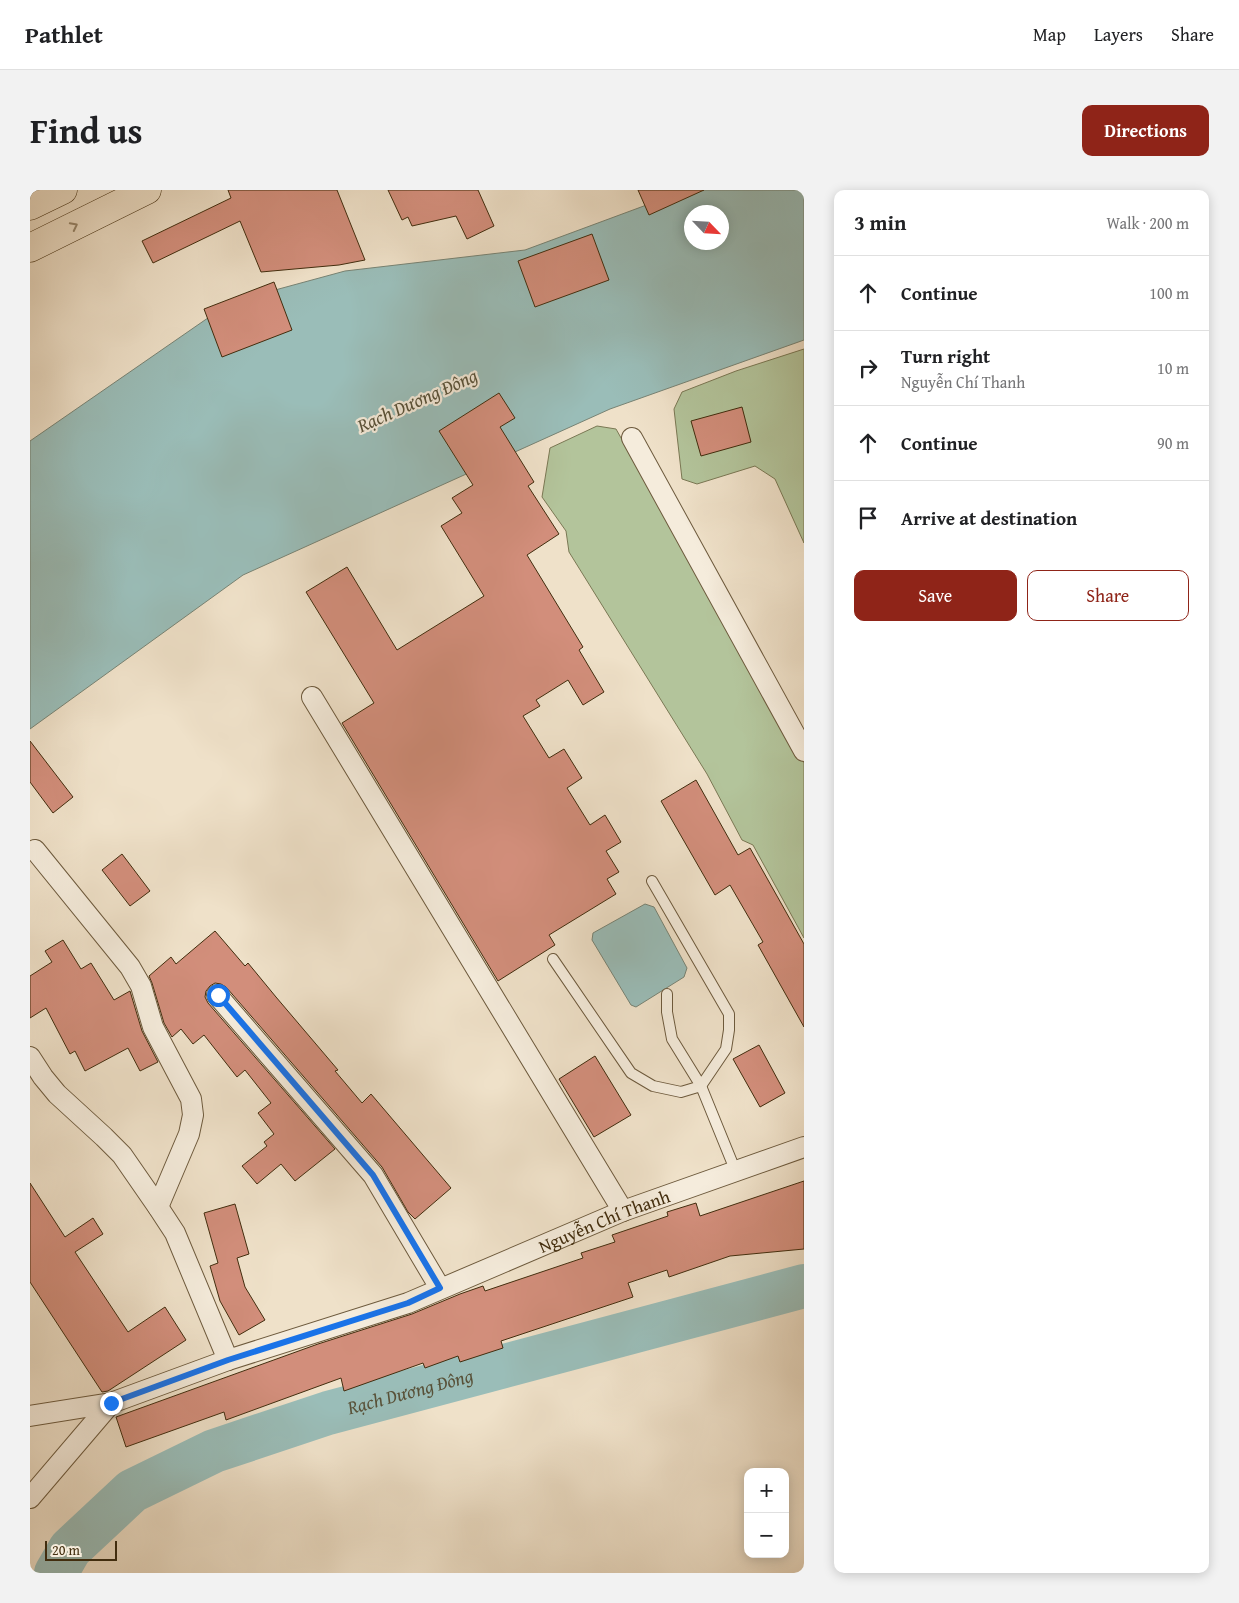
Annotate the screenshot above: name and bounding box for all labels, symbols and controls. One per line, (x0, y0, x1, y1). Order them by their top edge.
text: Pathlet (25, 17, 103, 52)
text: Map (1033, 21, 1066, 48)
text: Layers (1094, 21, 1143, 48)
text: Share (1171, 21, 1214, 48)
text: Find us (30, 105, 143, 156)
button: Directions (1082, 105, 1209, 156)
north arrow (684, 205, 729, 250)
text: 3 min (854, 207, 906, 238)
text: Walk · 200 m (1106, 211, 1189, 235)
one-way arrow (68, 223, 77, 233)
icon: ahead (854, 279, 882, 307)
text: Continue (901, 279, 978, 307)
text: 100 m (1149, 281, 1189, 305)
text: Turn right (901, 342, 990, 370)
icon: right (854, 354, 882, 382)
text: 10 m (1157, 356, 1189, 380)
water label: Rạch Dương Đông (351, 361, 482, 439)
text: Nguyễn Chí Thanh (901, 370, 1025, 394)
icon: ahead (854, 429, 882, 457)
text: Continue (901, 429, 978, 457)
text: 90 m (1157, 431, 1189, 455)
icon: arrive (854, 504, 882, 532)
text: Arrive at destination (901, 504, 1077, 532)
button: Save (854, 570, 1017, 621)
button: Share (1027, 570, 1189, 621)
route start (207, 984, 230, 1007)
street label: Nguyễn Chí Thanh (534, 1182, 673, 1259)
water label: Rạch Dương Đông (343, 1361, 476, 1422)
route end (100, 1392, 123, 1415)
map controls (744, 1468, 789, 1558)
button: + (744, 1468, 789, 1513)
button: − (744, 1513, 789, 1558)
scale bar (45, 1538, 118, 1561)
text: 20 m (52, 1540, 80, 1560)

